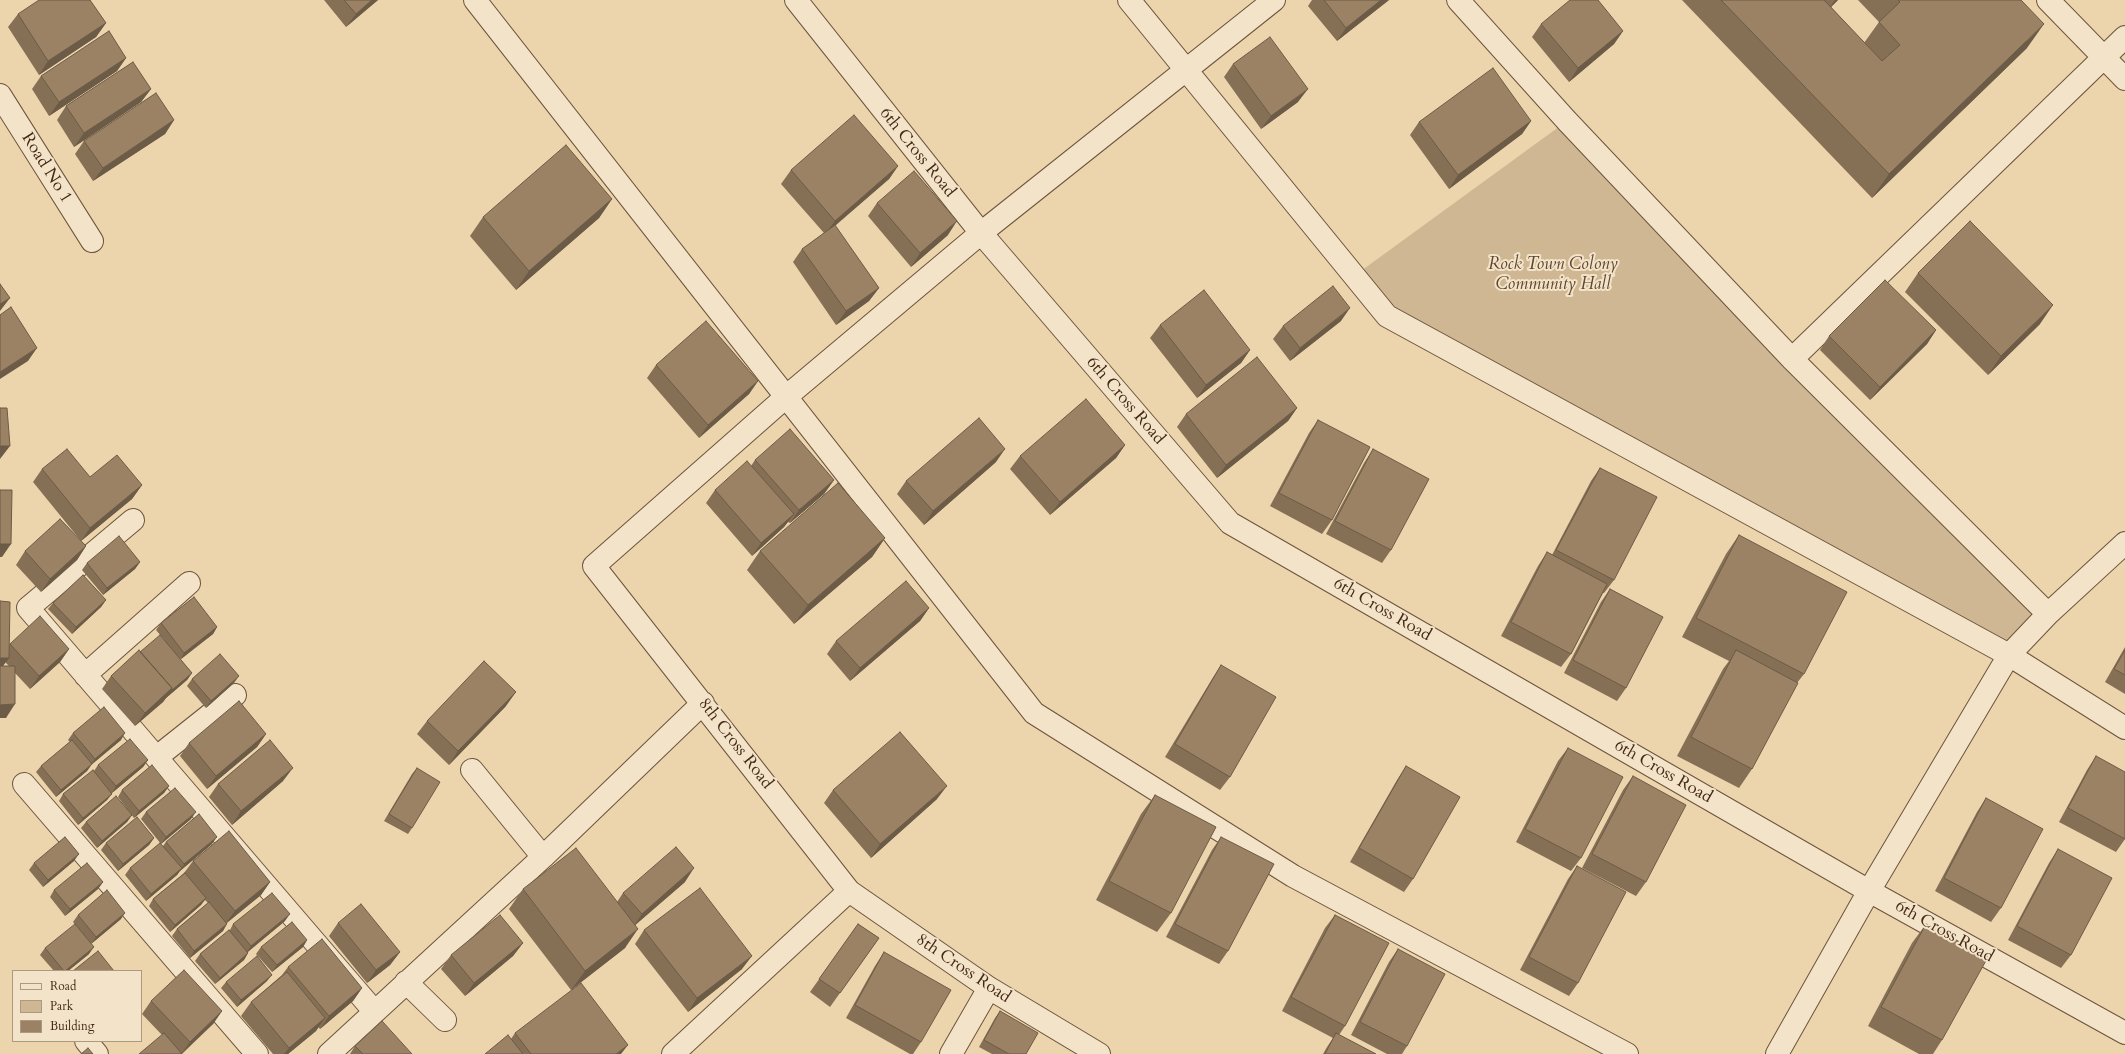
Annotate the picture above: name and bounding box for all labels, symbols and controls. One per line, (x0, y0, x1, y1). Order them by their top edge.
street label: 6th Cross Road (875, 104, 959, 202)
street label: Road No 1 (16, 129, 76, 207)
park label: Rock Town Colony Community Hall (1488, 255, 1618, 295)
street label: 6th Cross Road (1081, 353, 1169, 449)
street label: 6th Cross Road (1329, 574, 1435, 646)
street label: 8th Cross Road (693, 695, 777, 793)
street label: 6th Cross Road (1610, 736, 1716, 808)
street label: 6th Cross Road (1891, 896, 1997, 968)
street label: 8th Cross Road (912, 930, 1014, 1008)
legend (12, 970, 142, 1042)
text: Road (50, 978, 76, 994)
text: Park (50, 998, 73, 1014)
text: Building (50, 1018, 94, 1034)

